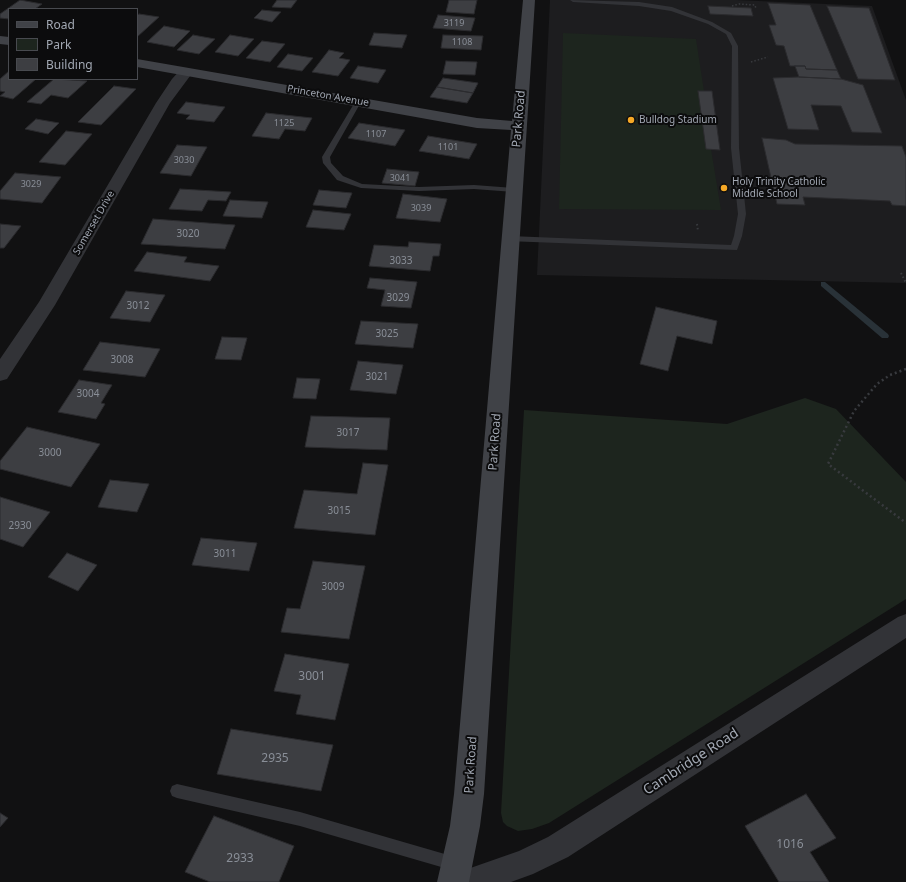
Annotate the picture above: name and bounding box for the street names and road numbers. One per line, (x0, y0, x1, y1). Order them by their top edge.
street label: Princeton Avenue (286, 83, 370, 109)
street label: Park Road (509, 90, 529, 148)
street label: Somerset Drive (71, 189, 117, 257)
street label: Park Road (486, 413, 504, 471)
street label: Cambridge Road (640, 725, 742, 799)
street label: Park Road (462, 736, 480, 794)

